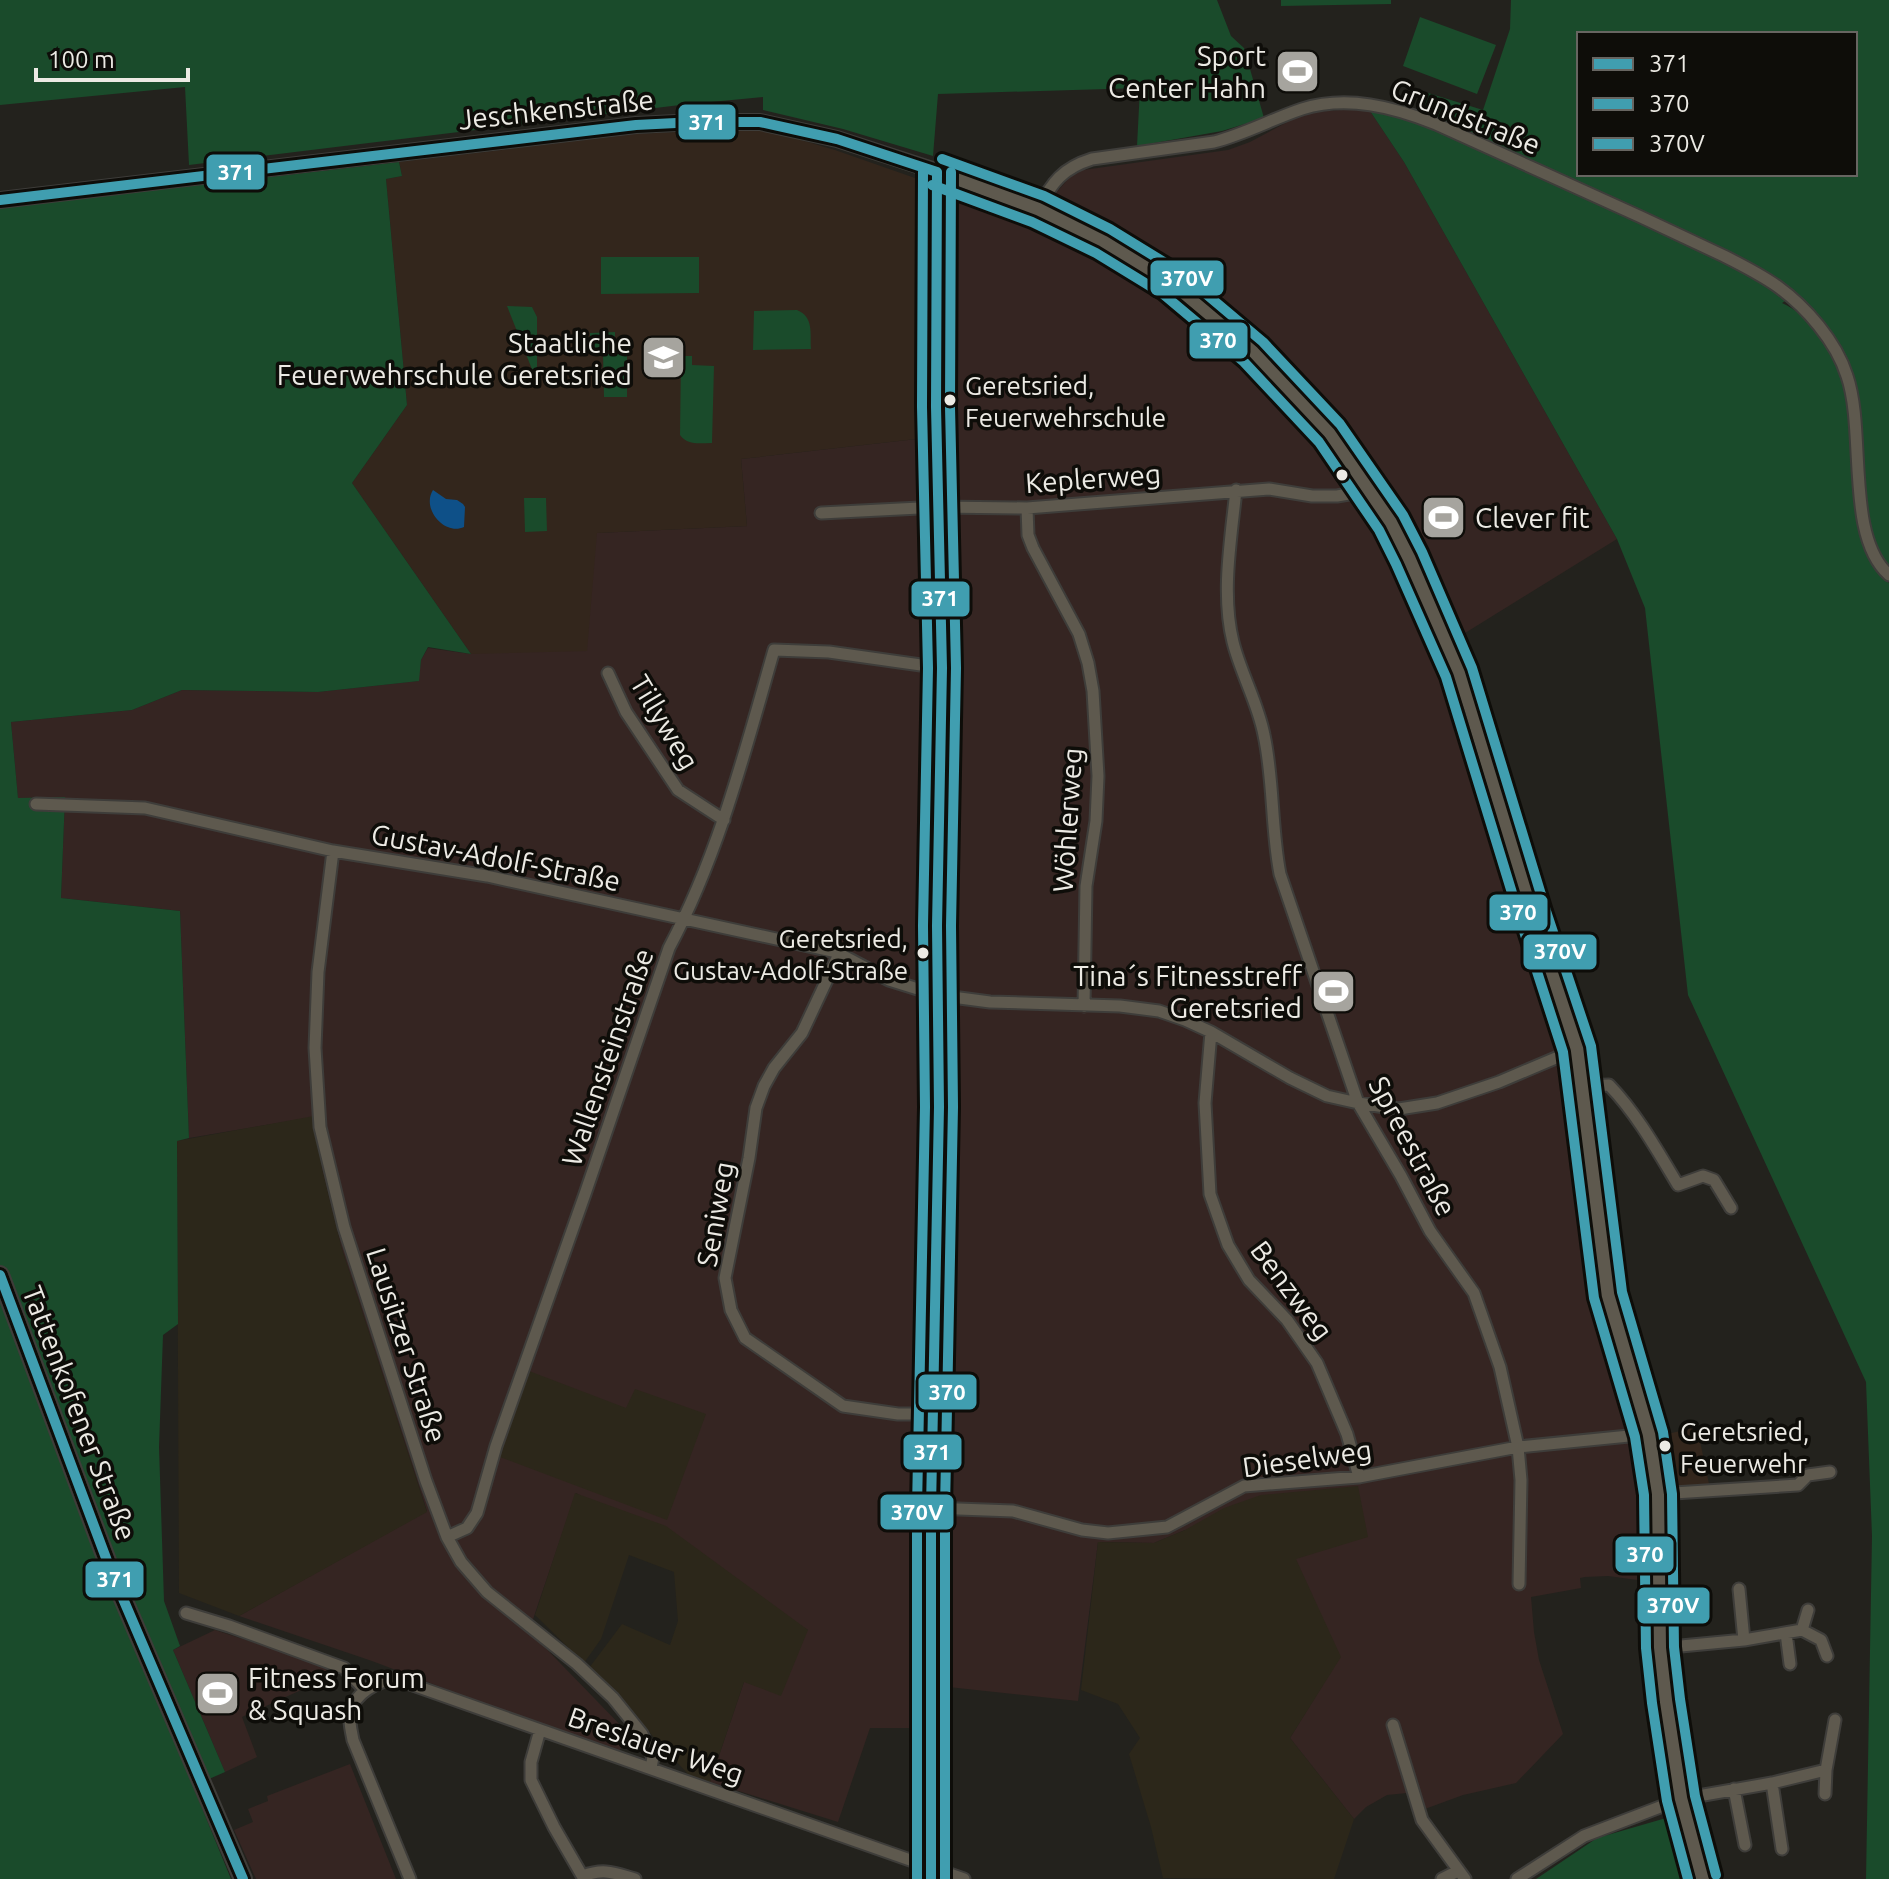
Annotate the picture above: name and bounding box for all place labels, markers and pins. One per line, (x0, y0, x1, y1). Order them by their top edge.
place label: Sport Center Hahn (1108, 40, 1266, 103)
sports icon: Sport Center Hahn (1273, 47, 1321, 95)
place label: Staatliche Feuerwehrschule Geretsried (277, 327, 632, 390)
school or university icon: Staatliche Feuerwehrschule Geretsried (639, 334, 687, 382)
place label: Geretsried, Feuerwehrschule (965, 371, 1166, 432)
marker: Geretsried, Feuerwehrschule (942, 392, 958, 408)
unlabelled marker (1334, 467, 1350, 483)
sports icon: Clever fit (1420, 493, 1468, 541)
place label: Clever fit (1475, 502, 1590, 533)
place label: Geretsried, Gustav-Adolf-Straße (673, 924, 908, 985)
marker: Geretsried, Gustav-Adolf-Straße (915, 945, 931, 961)
place label: Tina´s Fitnesstreff Geretsried (1073, 960, 1303, 1023)
sports icon: Tina´s Fitnesstreff Geretsried (1309, 967, 1357, 1015)
place label: Geretsried, Feuerwehr (1680, 1417, 1809, 1478)
marker: Geretsried, Feuerwehr (1657, 1438, 1673, 1454)
place label: Fitness Forum & Squash (248, 1662, 425, 1725)
sports icon: Fitness Forum & Squash (193, 1669, 241, 1717)

